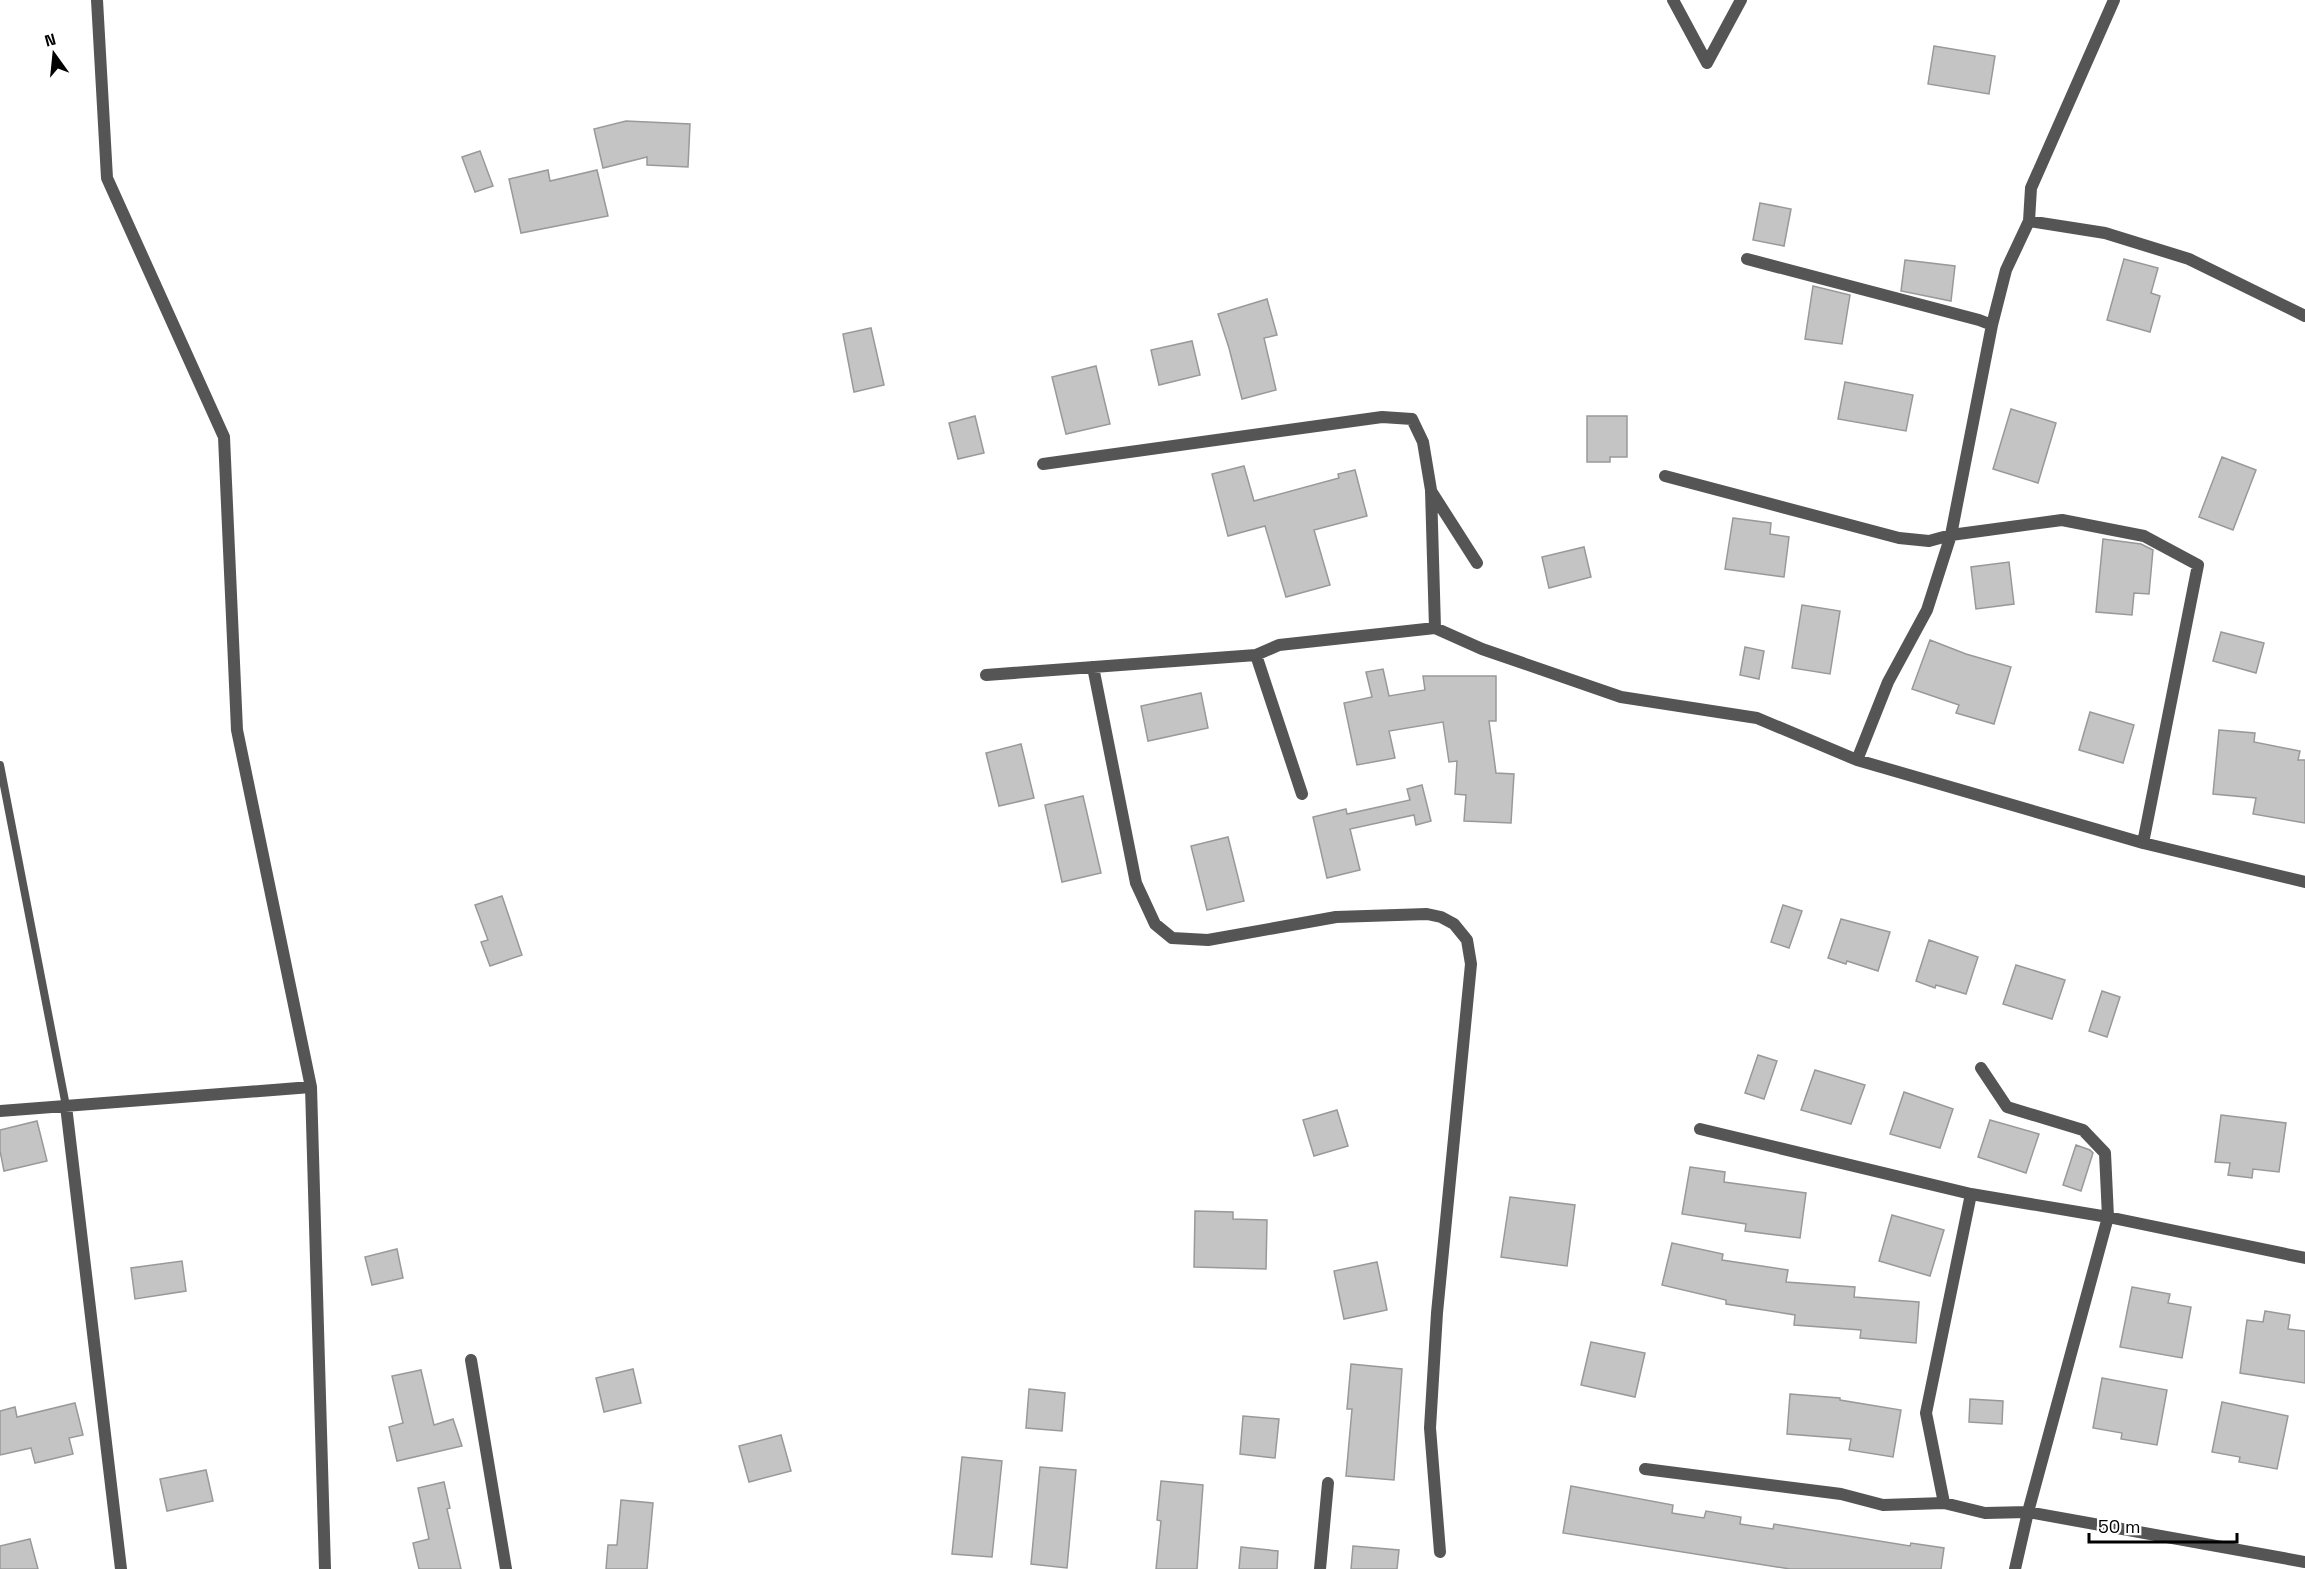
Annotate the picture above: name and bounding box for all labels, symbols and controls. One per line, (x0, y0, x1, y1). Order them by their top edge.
north arrow (24, 24, 84, 84)
text: N (42, 28, 58, 52)
scale bar (2089, 1506, 2238, 1544)
text: 50 m (2098, 1515, 2140, 1538)

